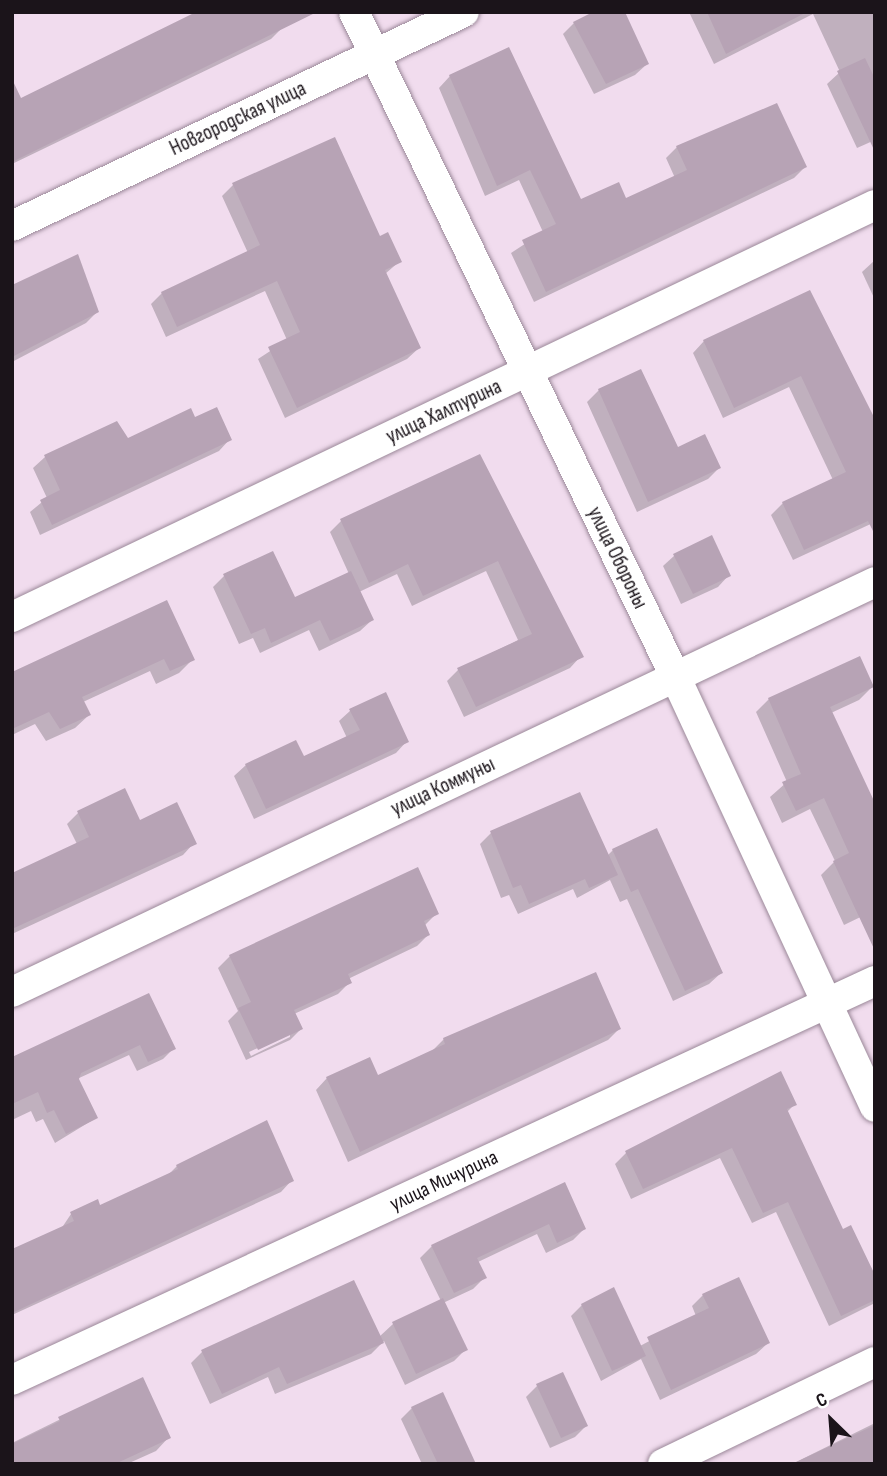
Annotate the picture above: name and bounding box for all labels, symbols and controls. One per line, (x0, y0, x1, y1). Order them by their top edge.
street label: Новгородская улица (166, 76, 310, 162)
street label: улица Халтурина (382, 374, 506, 450)
street label: улица Обороны (582, 503, 652, 613)
street label: улица Коммуны (387, 752, 499, 822)
street label: улица Мичурина (386, 1145, 502, 1217)
north arrow (796, 1385, 866, 1455)
text: С (813, 1388, 831, 1413)

